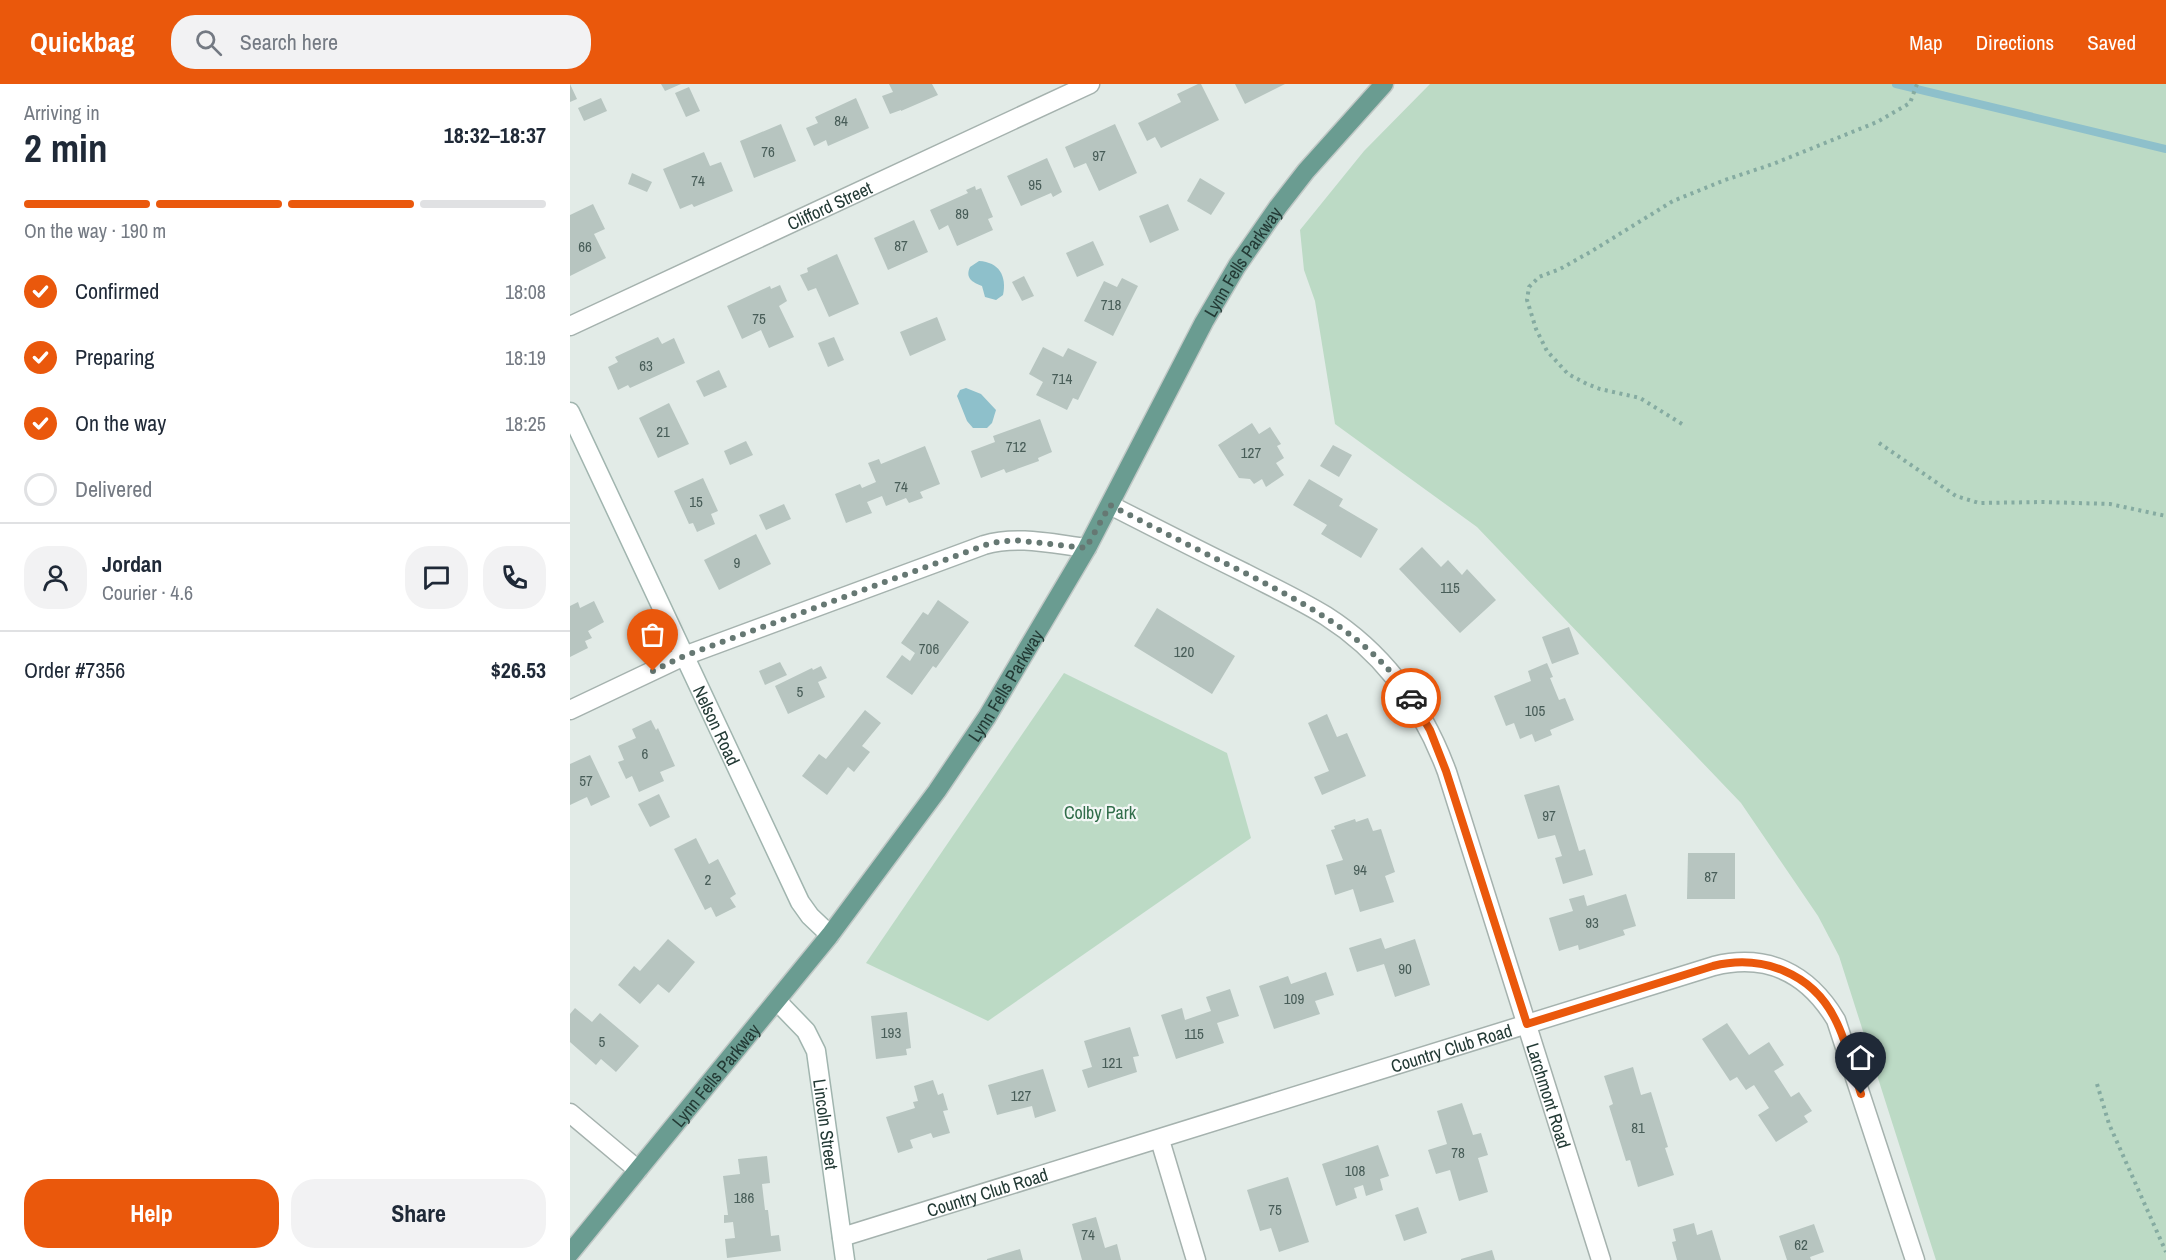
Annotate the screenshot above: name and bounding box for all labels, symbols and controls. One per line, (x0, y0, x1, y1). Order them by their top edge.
search box (171, 15, 591, 69)
text: Quickbag (30, 23, 135, 61)
icon: search (192, 26, 225, 59)
text: Search here (240, 27, 338, 57)
text: Map (1909, 28, 1943, 57)
text: Directions (1976, 28, 2054, 57)
text: Saved (2087, 28, 2136, 57)
text: Arriving in (24, 99, 100, 126)
house number: 84 (834, 110, 848, 131)
text: 18:32–18:37 (444, 120, 546, 150)
text: 2 min (24, 122, 108, 174)
house number: 76 (761, 141, 775, 162)
house number: 97 (1092, 145, 1106, 166)
house number: 74 (691, 170, 705, 191)
house number: 95 (1028, 174, 1042, 195)
street label: Clifford Street (783, 175, 876, 236)
street label: Lynn Fells Parkway (1197, 201, 1288, 321)
house number: 89 (955, 203, 969, 224)
text: On the way · 190 m (24, 217, 166, 244)
house number: 87 (894, 235, 908, 256)
house number: 66 (578, 236, 592, 257)
icon: check (24, 275, 57, 308)
text: Confirmed (75, 276, 159, 306)
text: 18:08 (505, 278, 546, 305)
house number: 718 (1101, 294, 1121, 315)
house number: 75 (752, 308, 766, 329)
icon: check (24, 341, 57, 374)
text: Preparing (75, 342, 154, 372)
text: 18:19 (505, 344, 546, 371)
house number: 63 (639, 355, 653, 376)
house number: 714 (1052, 368, 1072, 389)
icon: check (24, 407, 57, 440)
text: On the way (75, 408, 166, 438)
text: 18:25 (505, 410, 546, 437)
house number: 21 (656, 421, 670, 442)
house number: 712 (1006, 436, 1026, 457)
house number: 127 (1241, 442, 1261, 463)
text: Delivered (75, 474, 152, 504)
house number: 74 (894, 476, 908, 497)
house number: 15 (689, 491, 703, 512)
button: person (24, 546, 87, 609)
button: chat (405, 546, 468, 609)
button: phone (483, 546, 546, 609)
text: Jordan (102, 549, 162, 579)
house number: 9 (734, 552, 741, 573)
house number: 115 (1440, 577, 1460, 598)
text: Courier · 4.6 (102, 579, 193, 606)
pin (627, 609, 678, 671)
icon: bag (636, 618, 669, 651)
street label: Lynn Fells Parkway (962, 624, 1049, 746)
house number: 706 (919, 638, 939, 659)
house number: 120 (1174, 641, 1194, 662)
text: Order #7356 (24, 655, 125, 685)
text: $26.53 (491, 655, 546, 685)
courier (1381, 668, 1441, 728)
street label: Nelson Road (688, 681, 746, 769)
house number: 5 (797, 681, 804, 702)
icon: car (1395, 682, 1428, 715)
house number: 105 (1525, 700, 1545, 721)
house number: 6 (642, 743, 649, 764)
house number: 57 (579, 770, 593, 791)
park label: Colby Park (1064, 800, 1137, 825)
house number: 97 (1542, 805, 1556, 826)
house number: 94 (1353, 859, 1367, 880)
house number: 87 (1704, 866, 1718, 887)
house number: 2 (705, 869, 712, 890)
house number: 93 (1585, 912, 1599, 933)
house number: 90 (1398, 958, 1412, 979)
house number: 109 (1284, 988, 1304, 1009)
street label: Lynn Fells Parkway (666, 1017, 766, 1132)
street label: Country Club Road (1388, 1017, 1515, 1078)
house number: 193 (881, 1022, 901, 1043)
house number: 115 (1184, 1023, 1204, 1044)
house number: 5 (599, 1031, 606, 1052)
pin (1835, 1032, 1886, 1094)
street label: Larchmont Road (1521, 1040, 1577, 1151)
icon: home (1844, 1041, 1877, 1074)
house number: 121 (1102, 1052, 1122, 1073)
street label: Lincoln Street (808, 1077, 845, 1171)
house number: 127 (1011, 1085, 1031, 1106)
house number: 81 (1631, 1117, 1645, 1138)
house number: 78 (1451, 1142, 1465, 1163)
house number: 108 (1345, 1160, 1365, 1181)
street label: Country Club Road (923, 1161, 1051, 1222)
button: Help (24, 1179, 279, 1248)
button: Share (291, 1179, 546, 1248)
house number: 186 (734, 1187, 754, 1208)
house number: 75 (1268, 1199, 1282, 1220)
house number: 74 (1081, 1224, 1095, 1245)
house number: 62 (1794, 1234, 1808, 1255)

